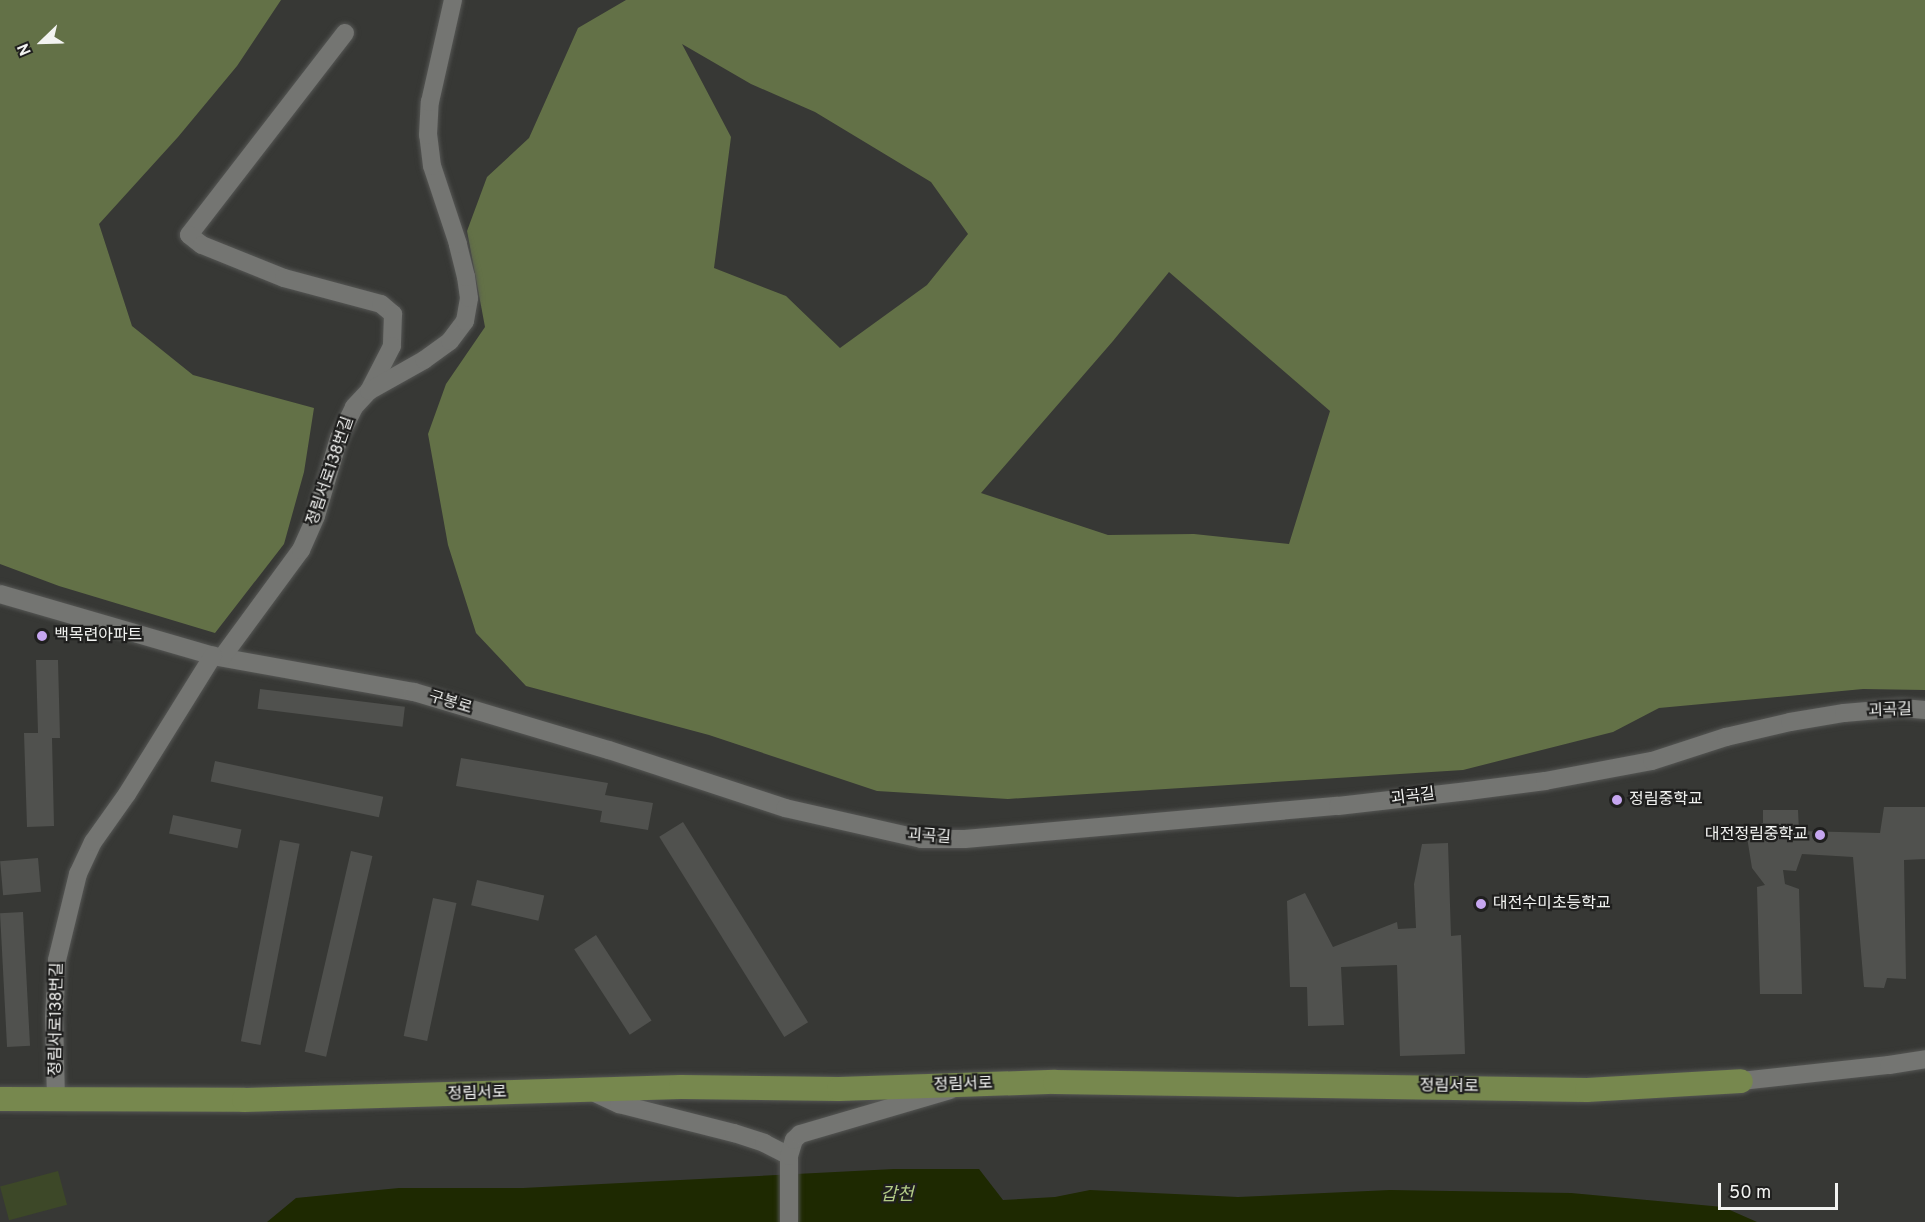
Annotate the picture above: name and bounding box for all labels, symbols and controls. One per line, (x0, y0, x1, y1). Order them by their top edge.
north arrow (12, 12, 72, 72)
text: N (14, 40, 37, 58)
street label: 정림서로138번길 (303, 414, 359, 528)
place label: 백목련아파트 (54, 626, 142, 646)
marker: 백목련아파트 (35, 629, 49, 643)
street label: 구봉로 (426, 687, 474, 719)
street label: 괴곡길 (1868, 701, 1912, 721)
street label: 괴곡길 (1390, 785, 1436, 809)
place label: 정림중학교 (1629, 790, 1703, 810)
marker: 정림중학교 (1610, 793, 1624, 807)
place label: 대전정림중학교 (1705, 825, 1808, 845)
street label: 괴곡길 (906, 826, 952, 848)
marker: 대전정림중학교 (1813, 828, 1827, 842)
place label: 대전수미초등학교 (1493, 894, 1611, 914)
marker: 대전수미초등학교 (1474, 897, 1488, 911)
street label: 정림서로138번길 (46, 962, 68, 1076)
street label: 정림서로 (933, 1074, 993, 1096)
street label: 정림서로 (1419, 1077, 1479, 1097)
street label: 정림서로 (447, 1083, 507, 1105)
scale bar (1721, 1171, 1841, 1209)
text: 50 m (1729, 1182, 1771, 1205)
water label: 갑천 (880, 1185, 914, 1207)

